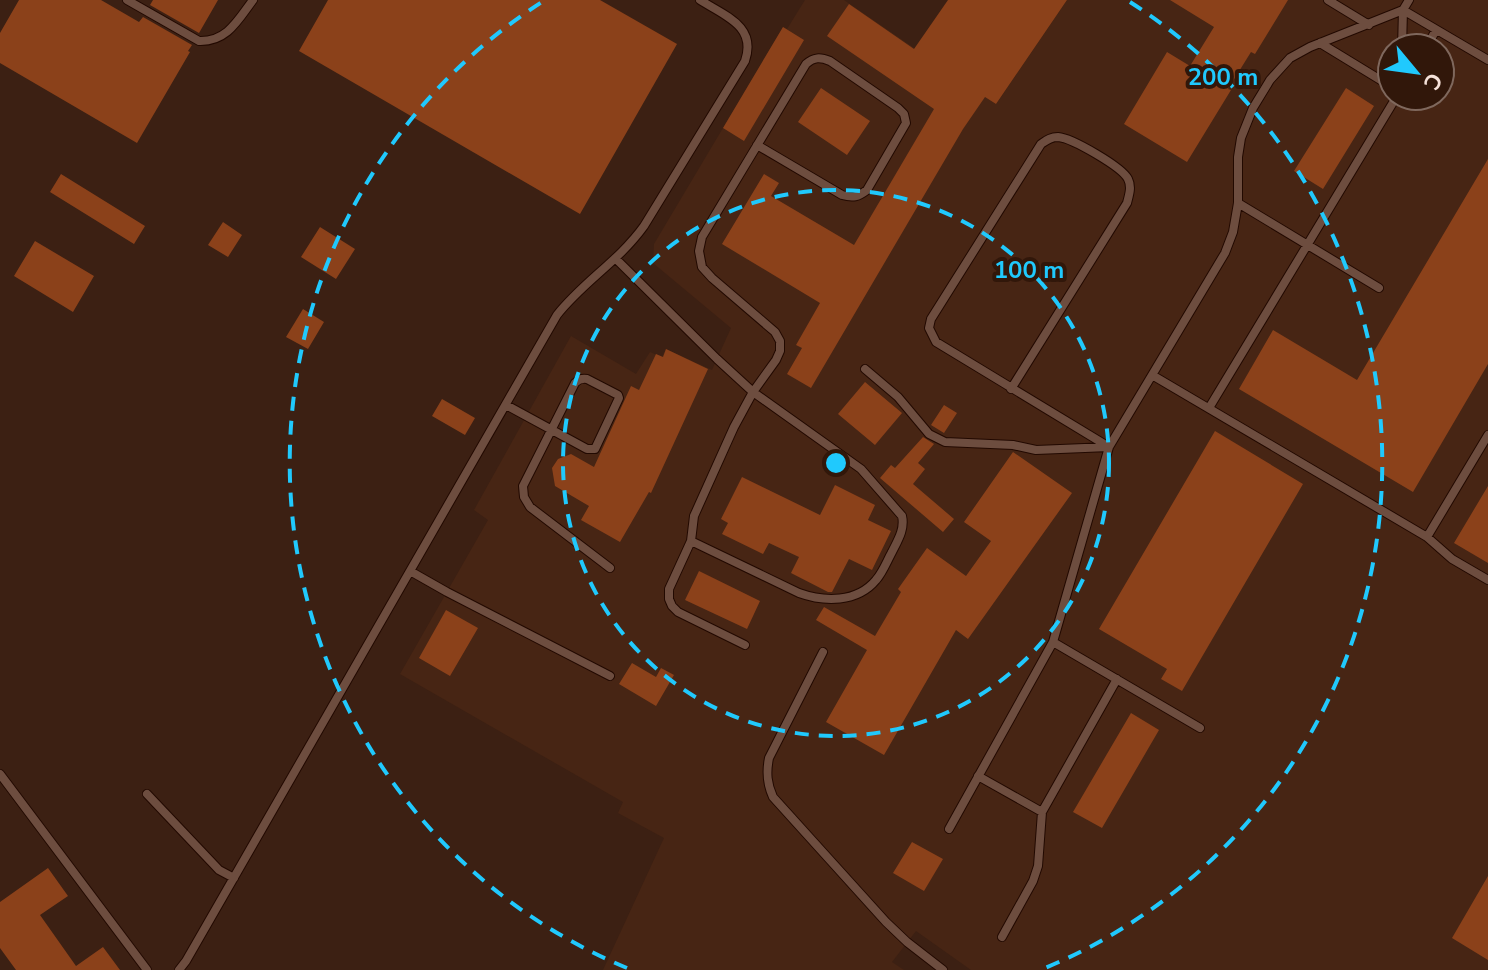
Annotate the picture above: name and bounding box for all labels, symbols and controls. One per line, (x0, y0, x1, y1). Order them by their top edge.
north arrow (1376, 32, 1456, 112)
text: 200 m (1188, 61, 1258, 93)
text: С (1416, 67, 1449, 95)
text: 100 m (994, 254, 1064, 286)
centre of rings (822, 449, 850, 477)

